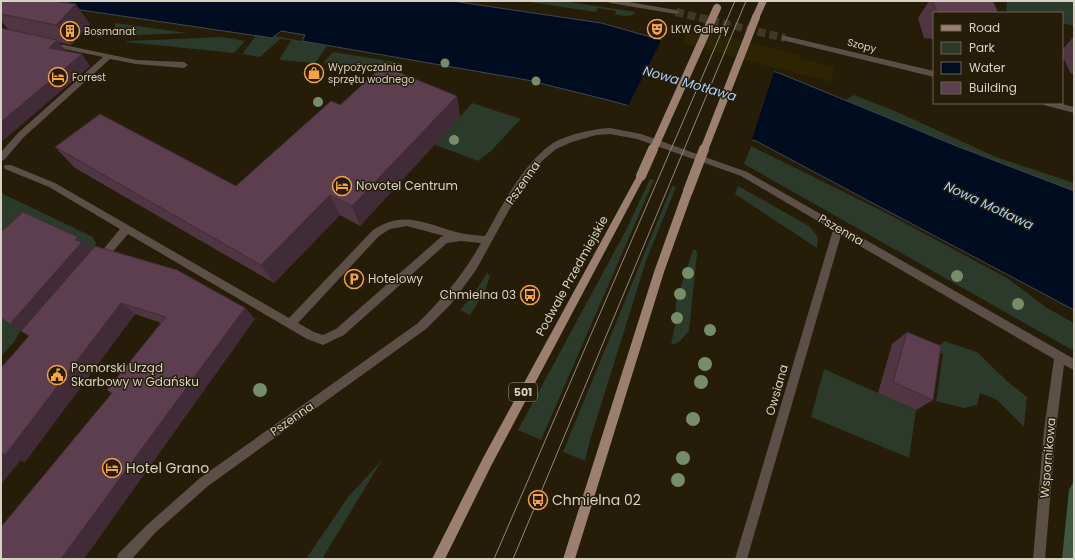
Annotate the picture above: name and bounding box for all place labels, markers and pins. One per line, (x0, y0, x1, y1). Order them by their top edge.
theatre icon: LKW Gallery (646, 18, 668, 40)
building icon: Bosmanat (59, 20, 81, 42)
place label: LKW Gallery (671, 22, 729, 37)
place label: Bosmanat (84, 24, 136, 39)
place label: Wypożyczalnia sprzętu wodnego (328, 60, 414, 87)
shop icon: Wypożyczalnia sprzętu wodnego (303, 62, 325, 84)
hotel icon: Forrest (47, 66, 69, 88)
place label: Forrest (72, 70, 106, 85)
hotel icon: Novotel Centrum (331, 175, 353, 197)
place label: Novotel Centrum (356, 177, 458, 194)
parking icon: Hotelowy (343, 268, 365, 290)
place label: Hotelowy (368, 270, 423, 287)
bus stop icon: Chmielna 03 (519, 284, 541, 306)
place label: Chmielna 03 (440, 286, 516, 303)
place label: Pomorski Urząd Skarbowy w Gdańsku (71, 359, 199, 390)
public building icon: Pomorski Urząd Skarbowy w Gdańsku (46, 364, 68, 386)
hotel icon: Hotel Grano (101, 457, 123, 479)
place label: Hotel Grano (126, 458, 209, 478)
bus stop icon: Chmielna 02 (527, 489, 549, 511)
place label: Chmielna 02 (552, 490, 641, 510)

